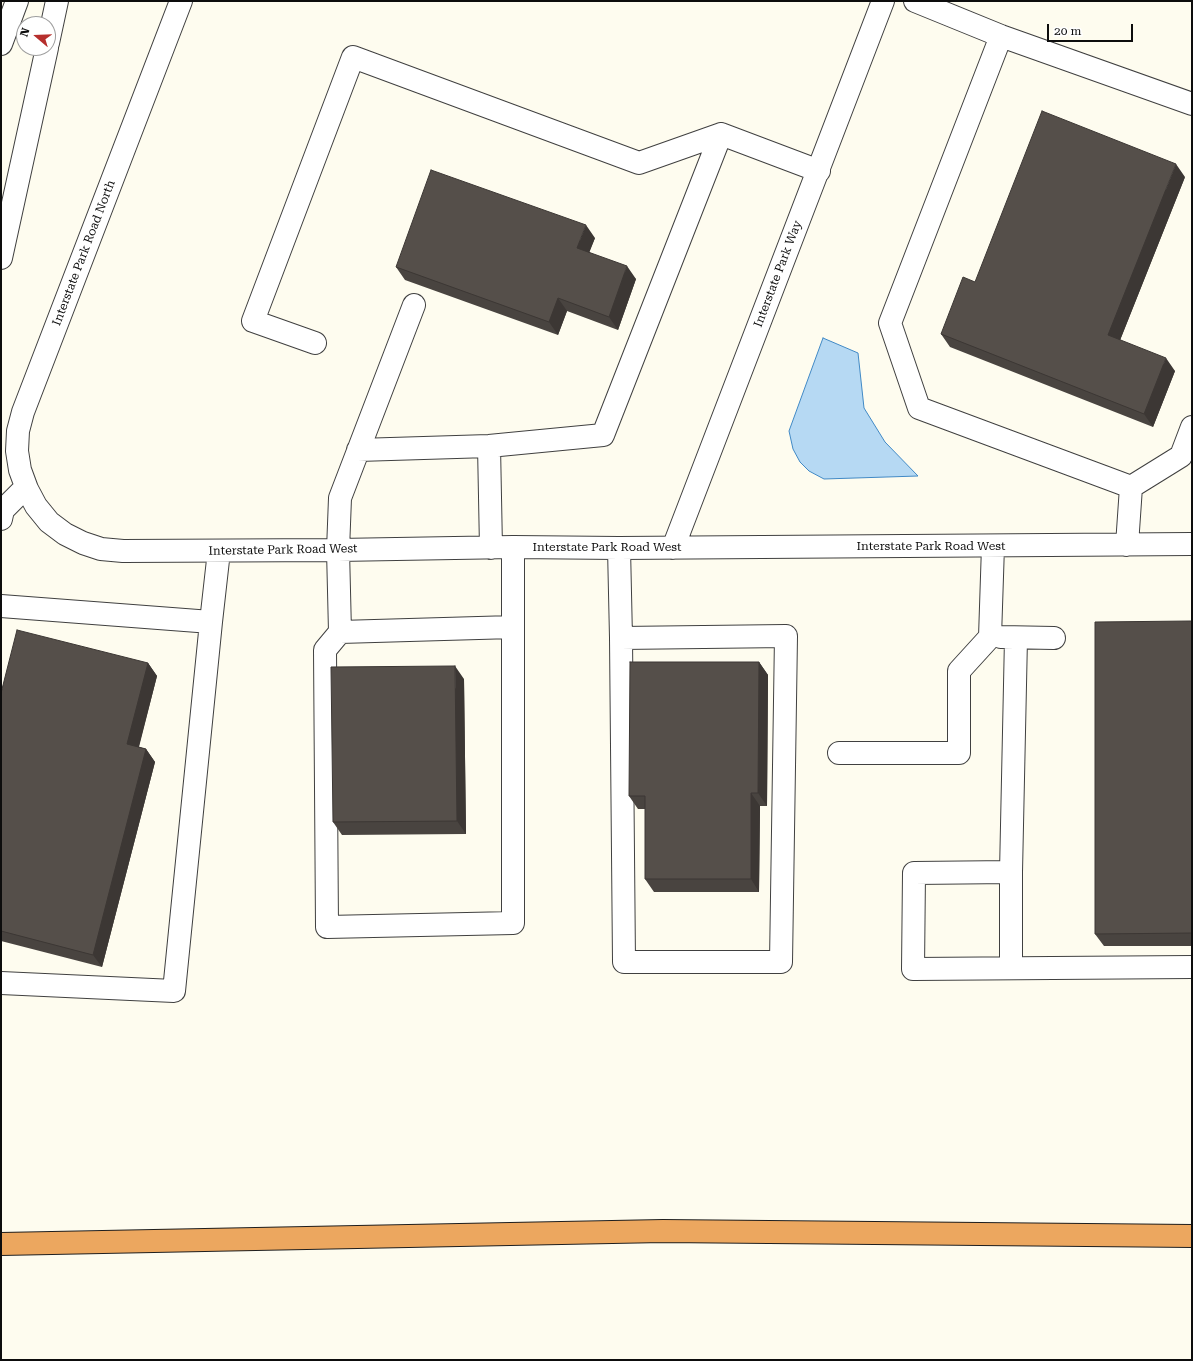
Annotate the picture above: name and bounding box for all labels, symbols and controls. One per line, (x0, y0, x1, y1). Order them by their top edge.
north arrow (16, 16, 56, 56)
scale bar (1049, 16, 1135, 42)
text: 20 m (1054, 24, 1081, 38)
text: N (18, 26, 33, 38)
street label: Interstate Park Road North (50, 178, 118, 328)
street label: Interstate Park Way (751, 219, 805, 329)
street label: Interstate Park Road West (856, 539, 1006, 553)
street label: Interstate Park Road West (532, 540, 682, 554)
street label: Interstate Park Road West (208, 542, 358, 558)

